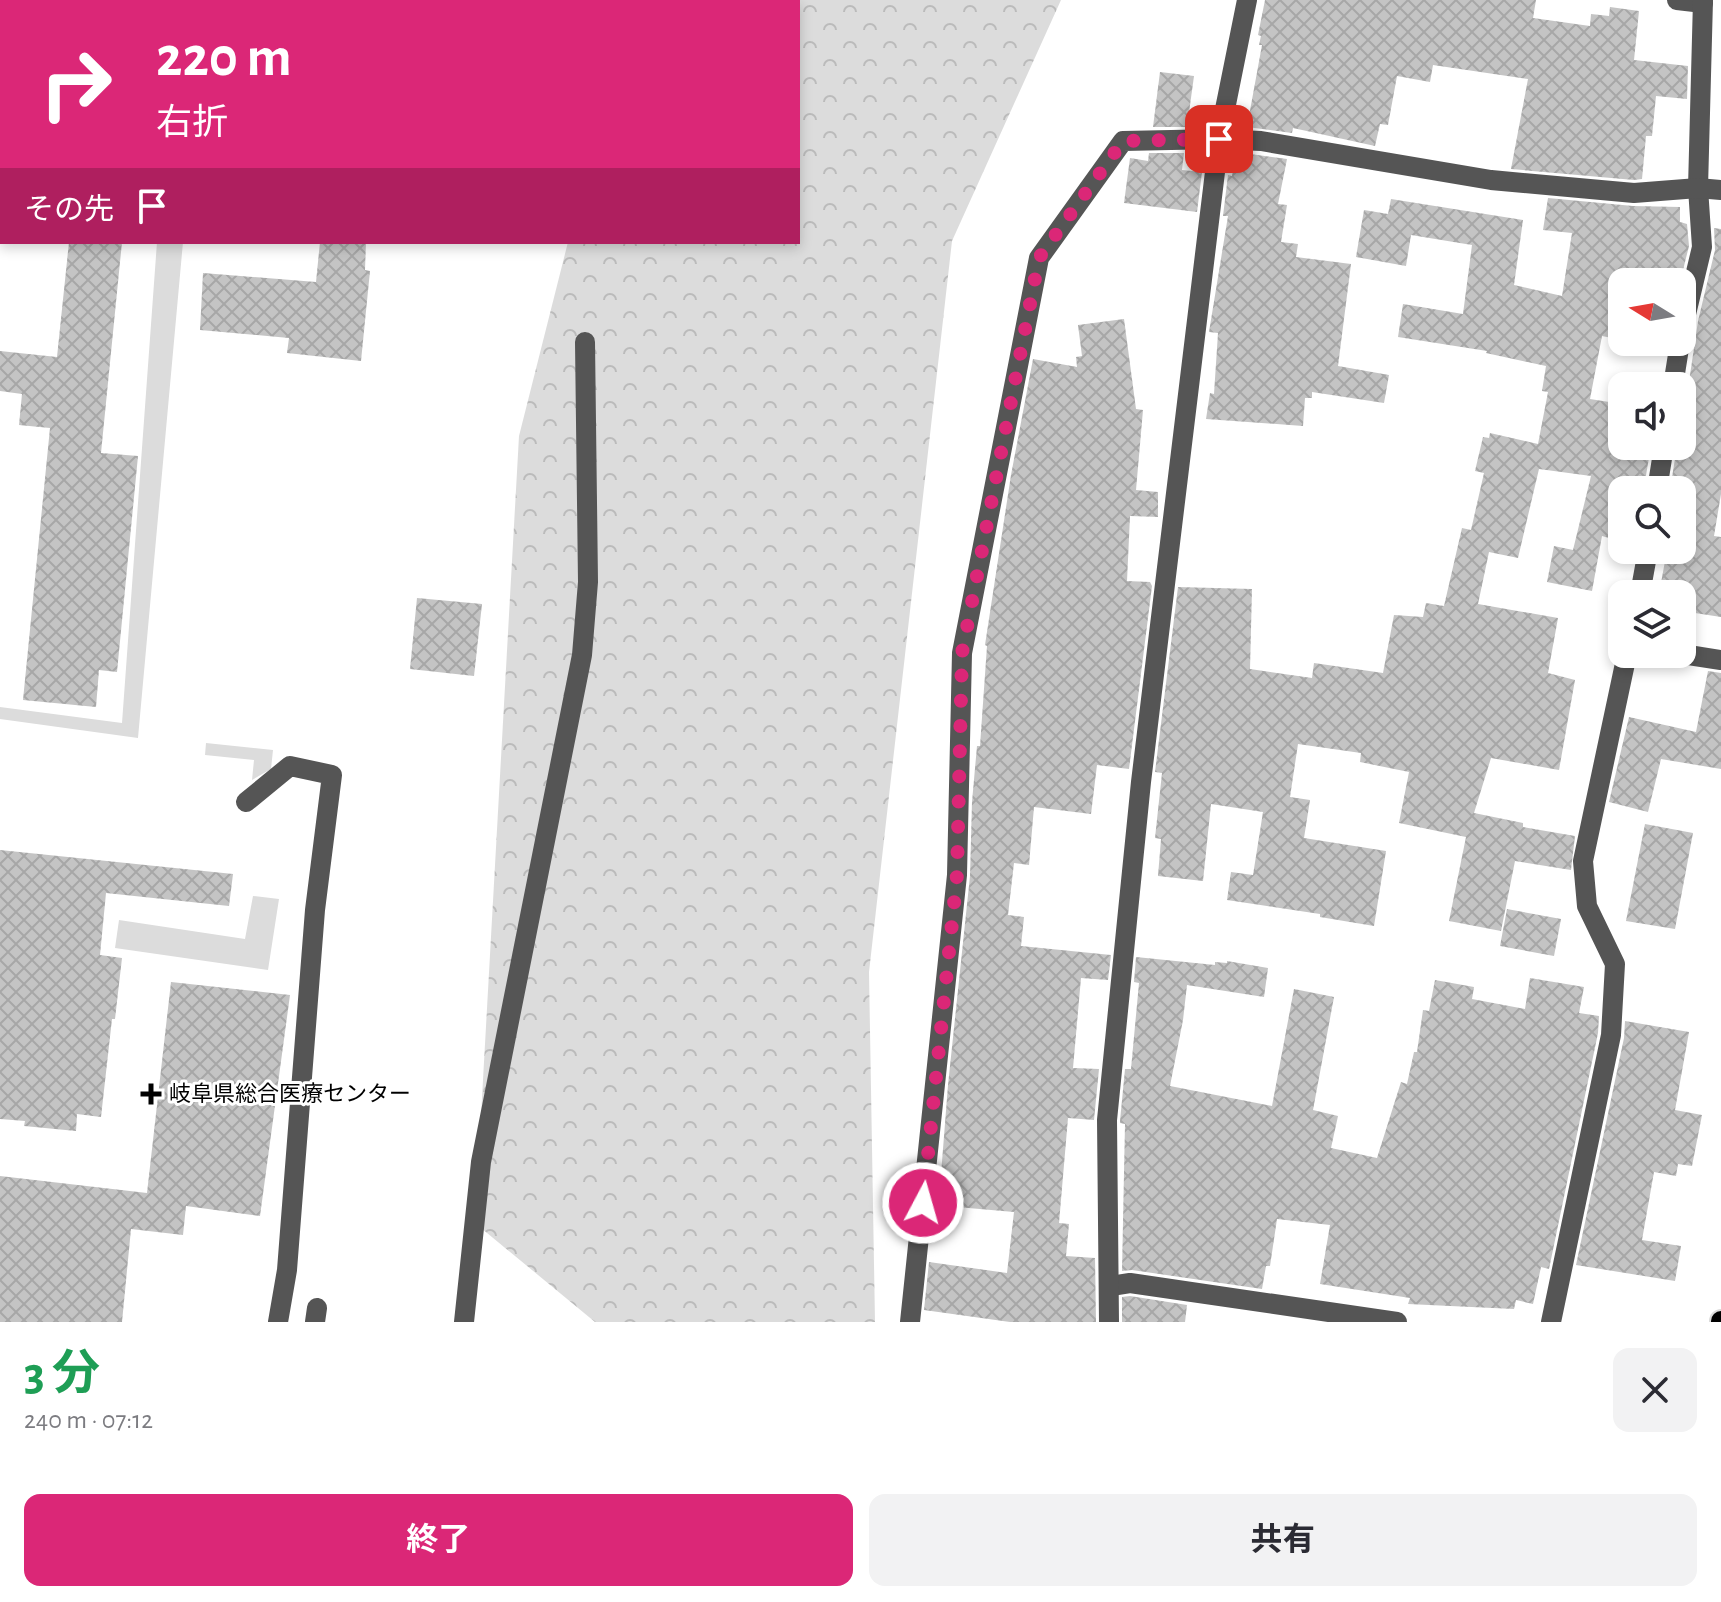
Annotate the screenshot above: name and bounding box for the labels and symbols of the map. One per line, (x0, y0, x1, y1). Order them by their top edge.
pin (1185, 105, 1253, 173)
north arrow (1608, 268, 1696, 356)
place label: 岐阜県総合医療センター (169, 1082, 411, 1105)
marker: 岐阜県総合医療センター (140, 1083, 162, 1105)
position arrow (881, 1161, 965, 1245)

